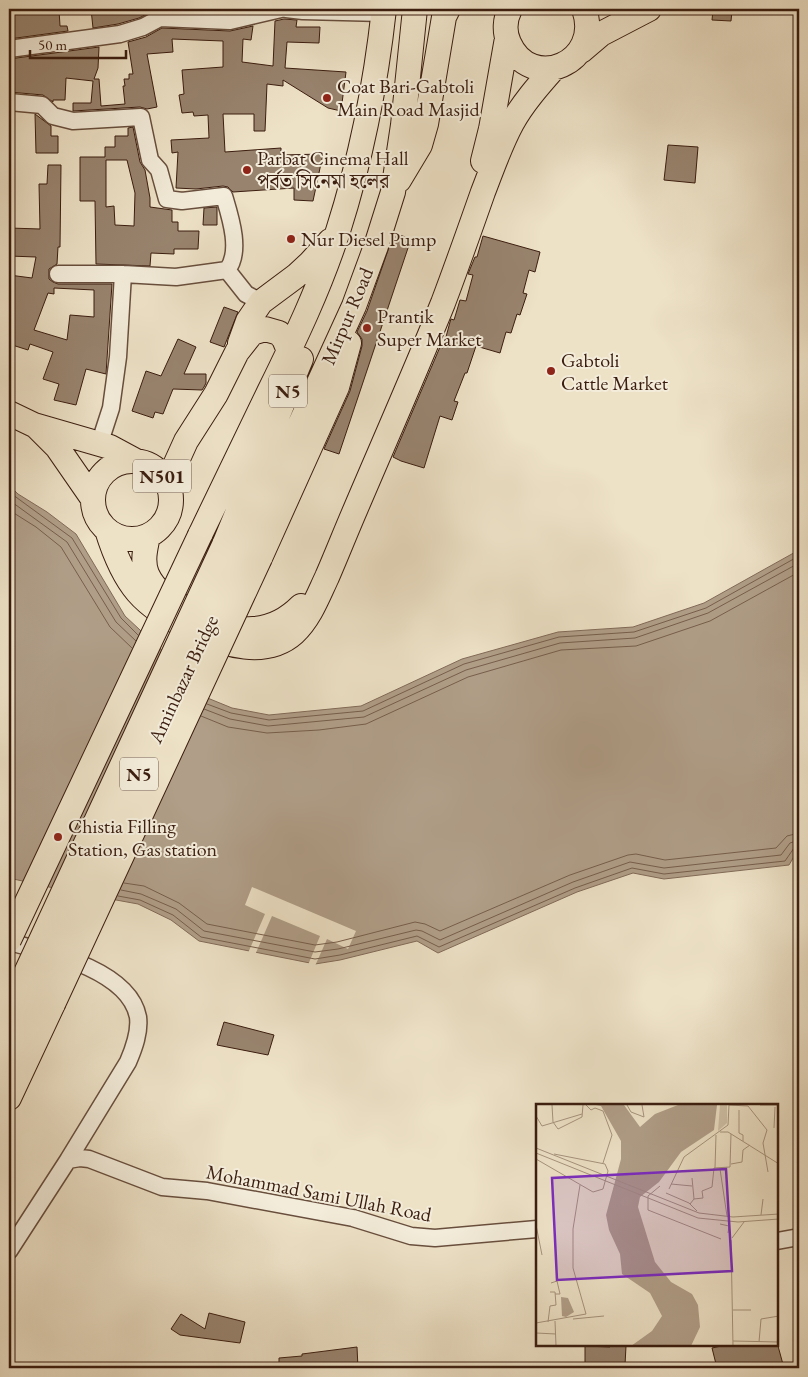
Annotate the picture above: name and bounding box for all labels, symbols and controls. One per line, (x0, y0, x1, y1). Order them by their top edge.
scale bar (30, 28, 126, 60)
text: 50 m (38, 35, 67, 54)
place label: Coat Bari-Gabtoli Main Road Masjid (337, 73, 480, 122)
marker: Coat Bari-Gabtoli Main Road Masjid (321, 92, 333, 104)
place label: Parbat Cinema Hall পর্বত সিনেমা হলের (257, 145, 409, 194)
marker: Parbat Cinema Hall পর্বত সিনেমা হলের (241, 164, 253, 176)
place label: Nur Diesel Pump (301, 226, 436, 252)
marker: Nur Diesel Pump (285, 233, 297, 245)
street label: Mirpur Road (315, 263, 379, 369)
place label: Prantik Super Market (377, 303, 482, 352)
marker: Prantik Super Market (361, 322, 373, 334)
place label: Gabtoli Cattle Market (561, 347, 669, 396)
marker: Gabtoli Cattle Market (545, 365, 557, 377)
road number: N5 (269, 374, 307, 408)
road number: N501 (133, 460, 191, 492)
street label: Aminbazar Bridge (142, 611, 224, 748)
road number: N5 (120, 758, 158, 791)
place label: Chistia Filling Station, Gas station (68, 813, 218, 862)
marker: Chistia Filling Station, Gas station (52, 831, 64, 843)
inset map (536, 1104, 778, 1347)
street label: Mohammad Sami Ullah Road (204, 1158, 435, 1228)

